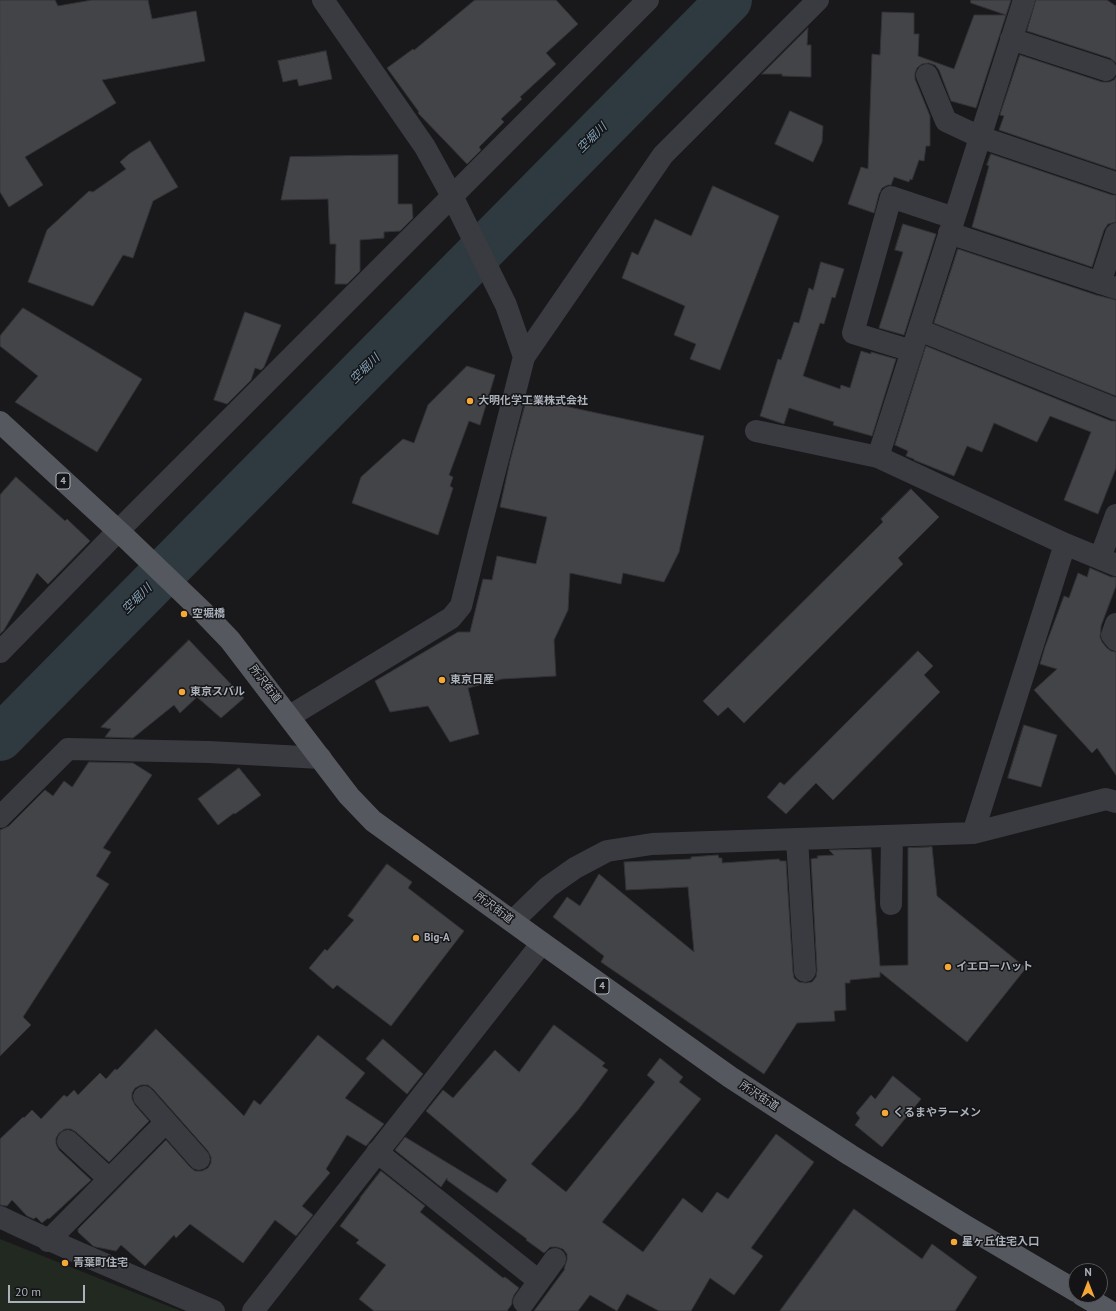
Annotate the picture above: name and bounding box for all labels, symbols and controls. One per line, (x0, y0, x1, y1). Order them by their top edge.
water label: 空堀川 (574, 120, 610, 156)
water label: 空堀川 (347, 351, 383, 387)
place label: 大明化学工業株式会社 (478, 394, 588, 408)
marker: 大明化学工業株式会社 (465, 396, 475, 406)
road number: 4 (56, 473, 70, 489)
water label: 空堀川 (119, 581, 155, 617)
place label: 空堀橋 (192, 607, 225, 621)
marker: 空堀橋 (179, 609, 189, 619)
street label: 所沢街道 (246, 663, 284, 705)
place label: 東京日産 (450, 673, 494, 687)
marker: 東京日産 (437, 675, 447, 685)
place label: 東京スバル (190, 685, 245, 699)
marker: 東京スバル (177, 687, 187, 697)
street label: 所沢街道 (472, 890, 516, 926)
place label: Big-A (424, 931, 450, 945)
marker: Big-A (411, 933, 421, 943)
place label: イエローハット (956, 960, 1033, 974)
marker: イエローハット (943, 962, 953, 972)
road number: 4 (595, 978, 609, 994)
street label: 所沢街道 (737, 1078, 781, 1114)
place label: くるまやラーメン (893, 1106, 981, 1120)
marker: くるまやラーメン (880, 1108, 890, 1118)
place label: 星ヶ丘住宅入口 (962, 1235, 1039, 1249)
marker: 星ヶ丘住宅入口 (949, 1237, 959, 1247)
place label: 青葉町住宅 (73, 1256, 128, 1270)
marker: 青葉町住宅 (60, 1258, 70, 1268)
north arrow (1068, 1263, 1108, 1303)
text: N (1084, 1265, 1092, 1279)
scale bar (10, 1277, 87, 1303)
text: 20 m (15, 1284, 41, 1299)

